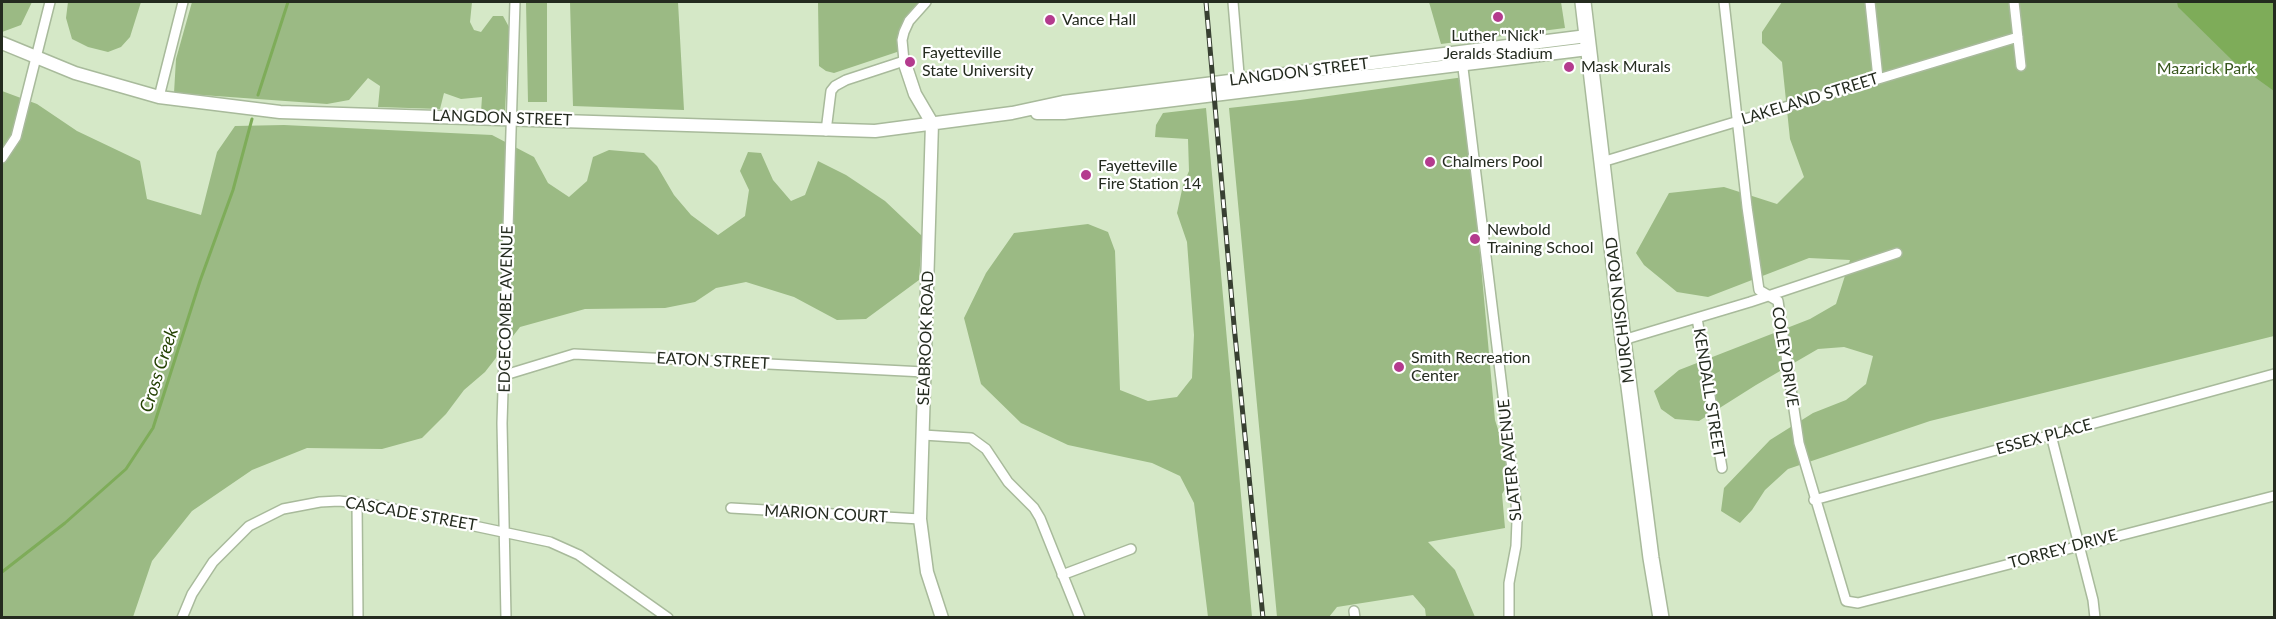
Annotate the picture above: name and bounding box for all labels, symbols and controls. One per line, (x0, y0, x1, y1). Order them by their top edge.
place label: Vance Hall (1062, 10, 1136, 30)
marker: Luther "Nick" Jeralds Stadium (1491, 10, 1505, 24)
marker: Vance Hall (1043, 13, 1057, 27)
place label: Luther "Nick" Jeralds Stadium (1443, 26, 1553, 64)
place label: Fayetteville State University (922, 43, 1033, 81)
street label: LANGDON STREET (1228, 54, 1370, 90)
marker: Fayetteville State University (903, 55, 917, 69)
place label: Mask Murals (1581, 57, 1671, 77)
park label: Mazarick Park (2157, 59, 2255, 79)
marker: Mask Murals (1562, 60, 1576, 74)
street label: LAKELAND STREET (1739, 69, 1881, 129)
street label: LANGDON STREET (432, 106, 572, 130)
place label: Chalmers Pool (1442, 152, 1543, 172)
marker: Chalmers Pool (1423, 155, 1437, 169)
place label: Fayetteville Fire Station 14 (1098, 156, 1201, 194)
marker: Fayetteville Fire Station 14 (1079, 168, 1093, 182)
place label: Newbold Training School (1487, 220, 1593, 258)
street label: EDGECOMBE AVENUE (495, 225, 517, 393)
marker: Newbold Training School (1468, 232, 1482, 246)
street label: MURCHISON ROAD (1602, 236, 1638, 384)
street label: SEABROOK ROAD (914, 270, 938, 406)
street label: COLEY DRIVE (1768, 305, 1802, 409)
water label: Cross Creek (135, 325, 183, 415)
street label: KENDALL STREET (1689, 327, 1729, 459)
street label: EATON STREET (656, 348, 770, 374)
place label: Smith Recreation Center (1411, 348, 1531, 386)
marker: Smith Recreation Center (1392, 360, 1406, 374)
street label: SLATER AVENUE (1494, 398, 1526, 522)
street label: ESSEX PLACE (1994, 415, 2094, 459)
street label: CASCADE STREET (344, 493, 478, 535)
street label: MARION COURT (764, 501, 888, 527)
street label: TORREY DRIVE (2006, 525, 2120, 573)

